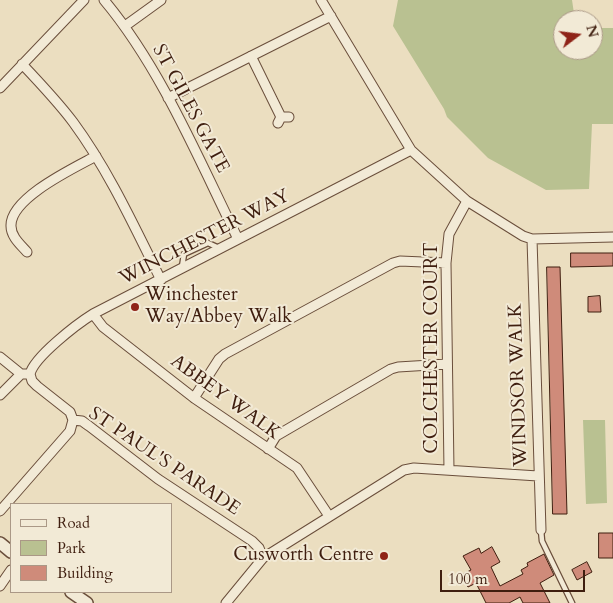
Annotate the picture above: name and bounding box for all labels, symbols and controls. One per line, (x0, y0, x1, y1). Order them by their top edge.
north arrow (553, 10, 603, 60)
text: N (581, 23, 603, 40)
street label: ST GILES GATE (147, 41, 233, 177)
street label: WINCHESTER WAY (116, 185, 294, 291)
street label: COLCHESTER COURT (422, 242, 444, 454)
place label: Winchester Way/Abbey Walk (145, 285, 292, 329)
marker: Winchester Way/Abbey Walk (129, 301, 141, 313)
street label: WINDSOR WALK (505, 303, 533, 467)
street label: ABBEY WALK (166, 350, 284, 446)
street label: ST PAUL'S PARADE (84, 403, 244, 521)
legend (10, 503, 172, 593)
text: Road (57, 513, 90, 533)
text: Park (57, 538, 86, 558)
place label: Cusworth Centre (233, 545, 374, 567)
marker: Cusworth Centre (378, 550, 390, 562)
scale bar (443, 560, 588, 592)
text: Building (57, 563, 113, 583)
text: 100 m (448, 569, 488, 589)

